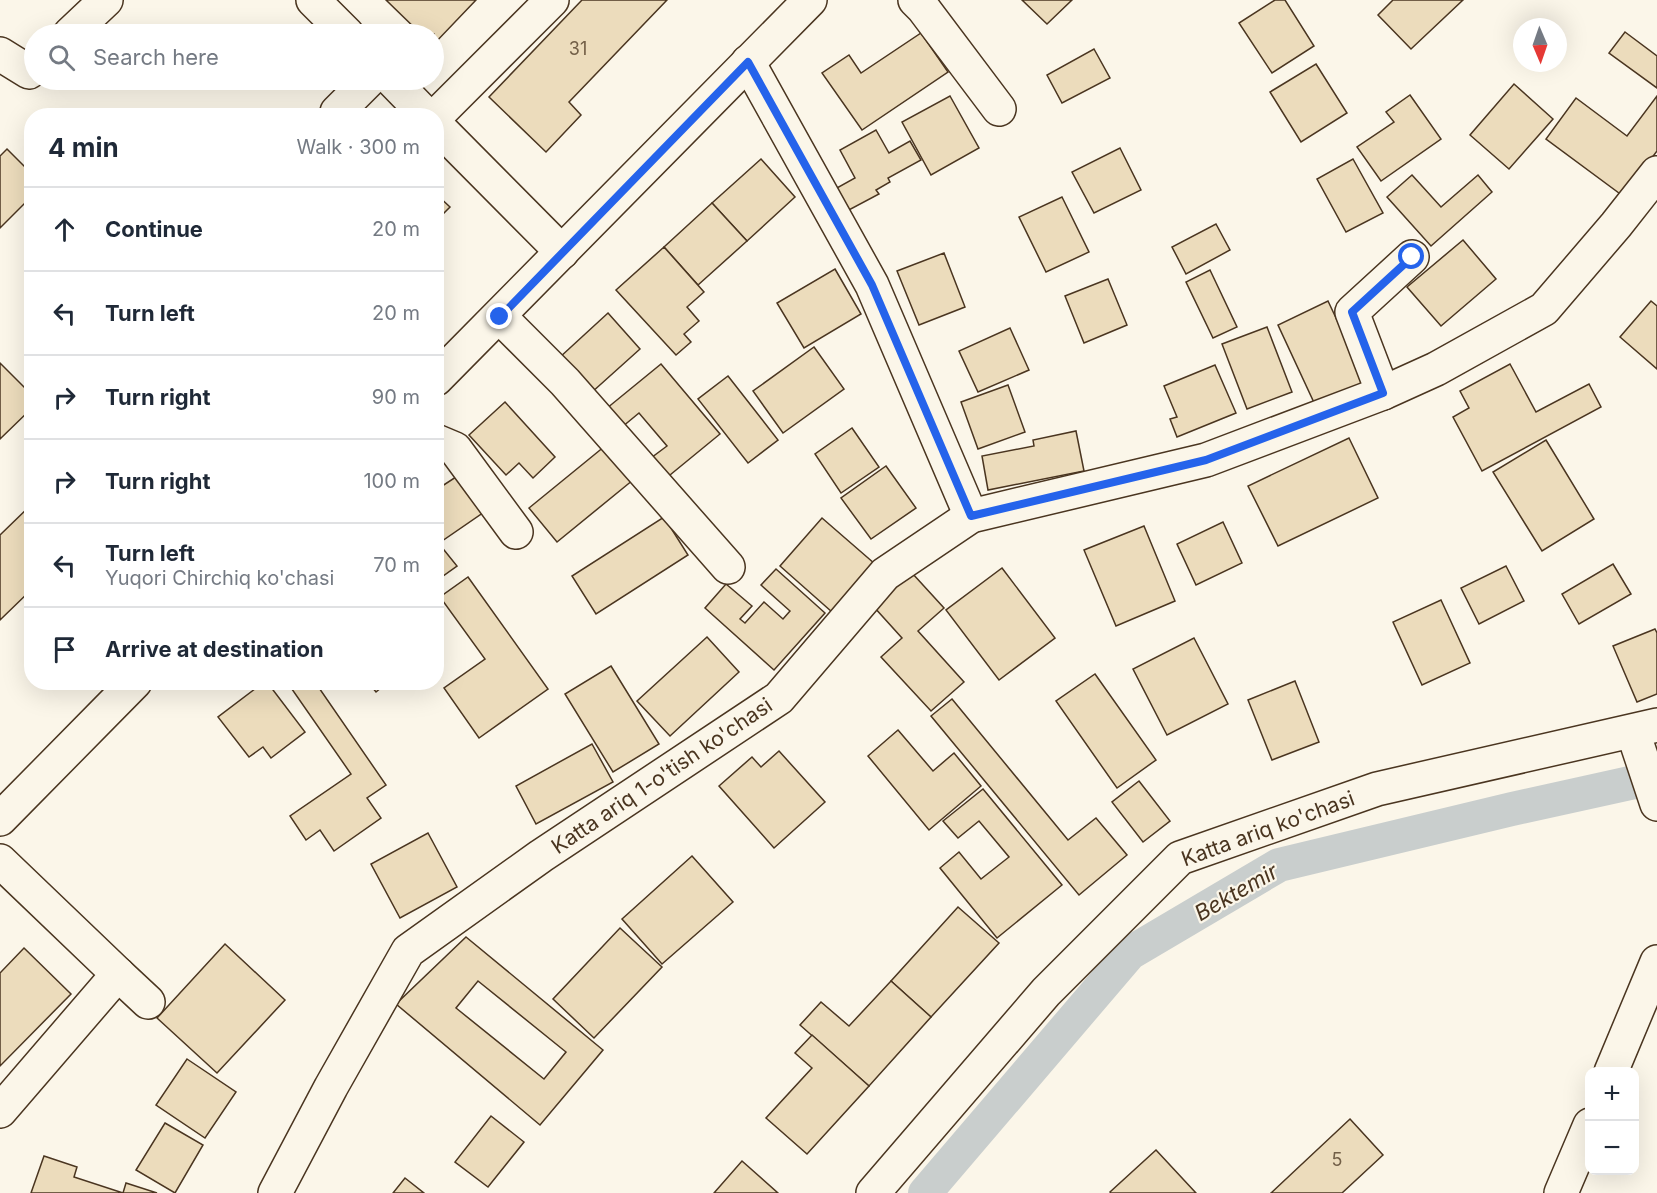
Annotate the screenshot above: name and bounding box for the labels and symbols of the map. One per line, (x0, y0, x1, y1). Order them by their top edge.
north arrow (1513, 18, 1567, 72)
house number: 31 (569, 38, 587, 59)
route start (1398, 243, 1424, 269)
route end (486, 303, 512, 329)
street label: Katta ariq 1-o'tish ko'chasi (547, 692, 777, 859)
street label: Katta ariq ko'chasi (1178, 786, 1358, 871)
water label: Bektemir (1190, 857, 1283, 926)
house number: 5 (1332, 1149, 1342, 1170)

